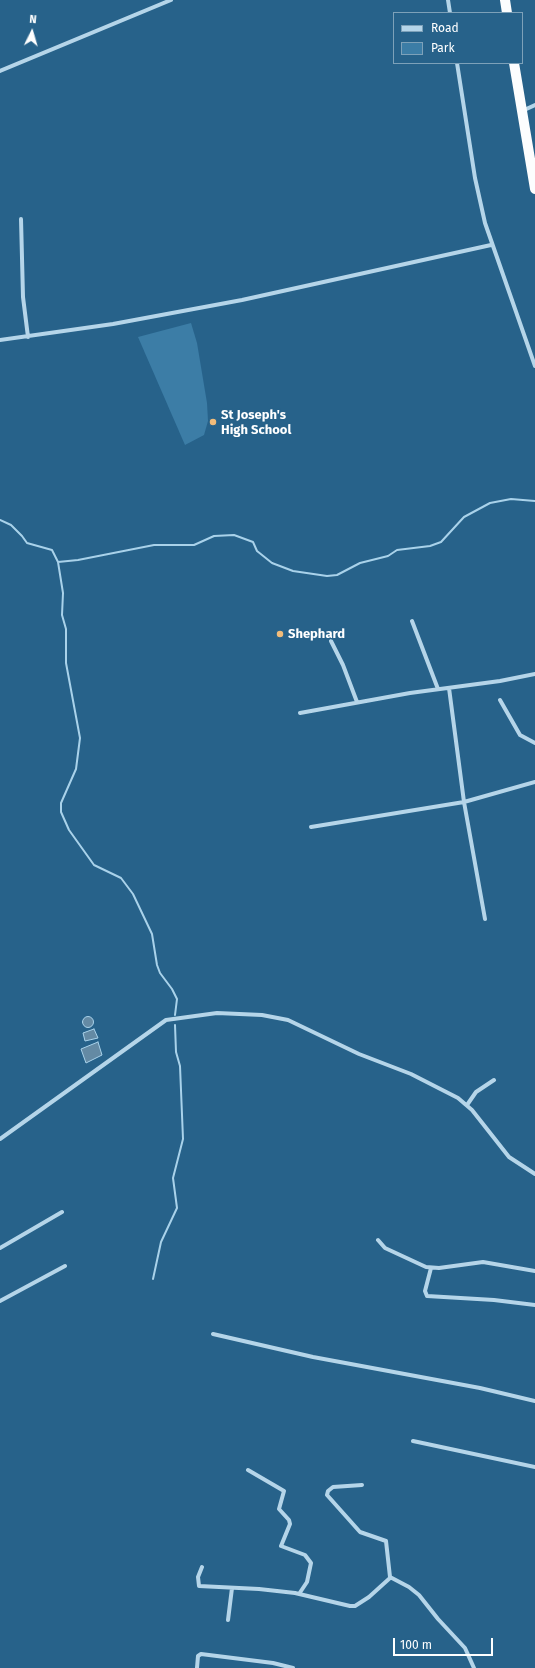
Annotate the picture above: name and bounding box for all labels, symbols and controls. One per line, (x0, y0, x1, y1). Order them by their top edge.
north arrow (12, 12, 52, 52)
legend (393, 12, 523, 64)
text: N (29, 13, 37, 26)
text: Road (431, 21, 459, 35)
text: Park (431, 41, 455, 55)
place label: St Joseph's High School (221, 407, 291, 438)
marker: St Joseph's High School (208, 417, 218, 427)
place label: Shephard (288, 626, 345, 642)
marker: Shephard (275, 629, 285, 639)
scale bar (395, 1630, 495, 1656)
text: 100 m (400, 1638, 432, 1652)

